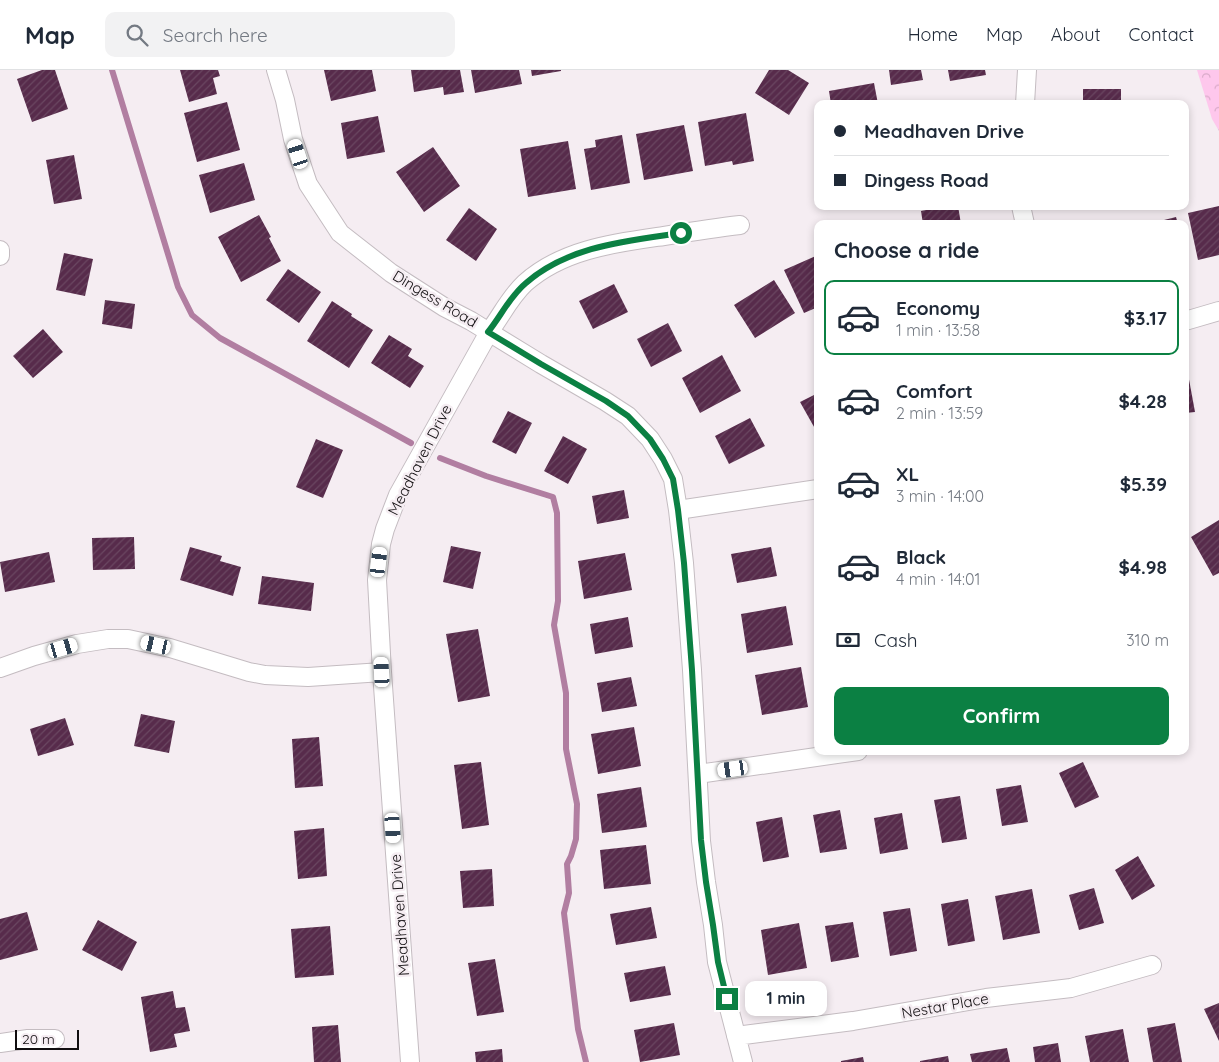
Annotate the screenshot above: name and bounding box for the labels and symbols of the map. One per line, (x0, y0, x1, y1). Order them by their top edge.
car (286, 137, 309, 171)
route start (670, 222, 692, 244)
street label: Dingess Road (389, 266, 481, 331)
street label: Meadhaven Drive (383, 401, 456, 518)
car (369, 546, 388, 578)
car (139, 634, 172, 656)
car (46, 637, 79, 659)
car (373, 657, 390, 687)
car (717, 759, 748, 779)
car (384, 813, 401, 843)
street label: Meadhaven Drive (386, 854, 413, 976)
callout: 1 min (744, 982, 827, 1016)
route end (716, 988, 738, 1010)
street label: Nestar Place (900, 988, 990, 1023)
scale bar (15, 1027, 79, 1050)

